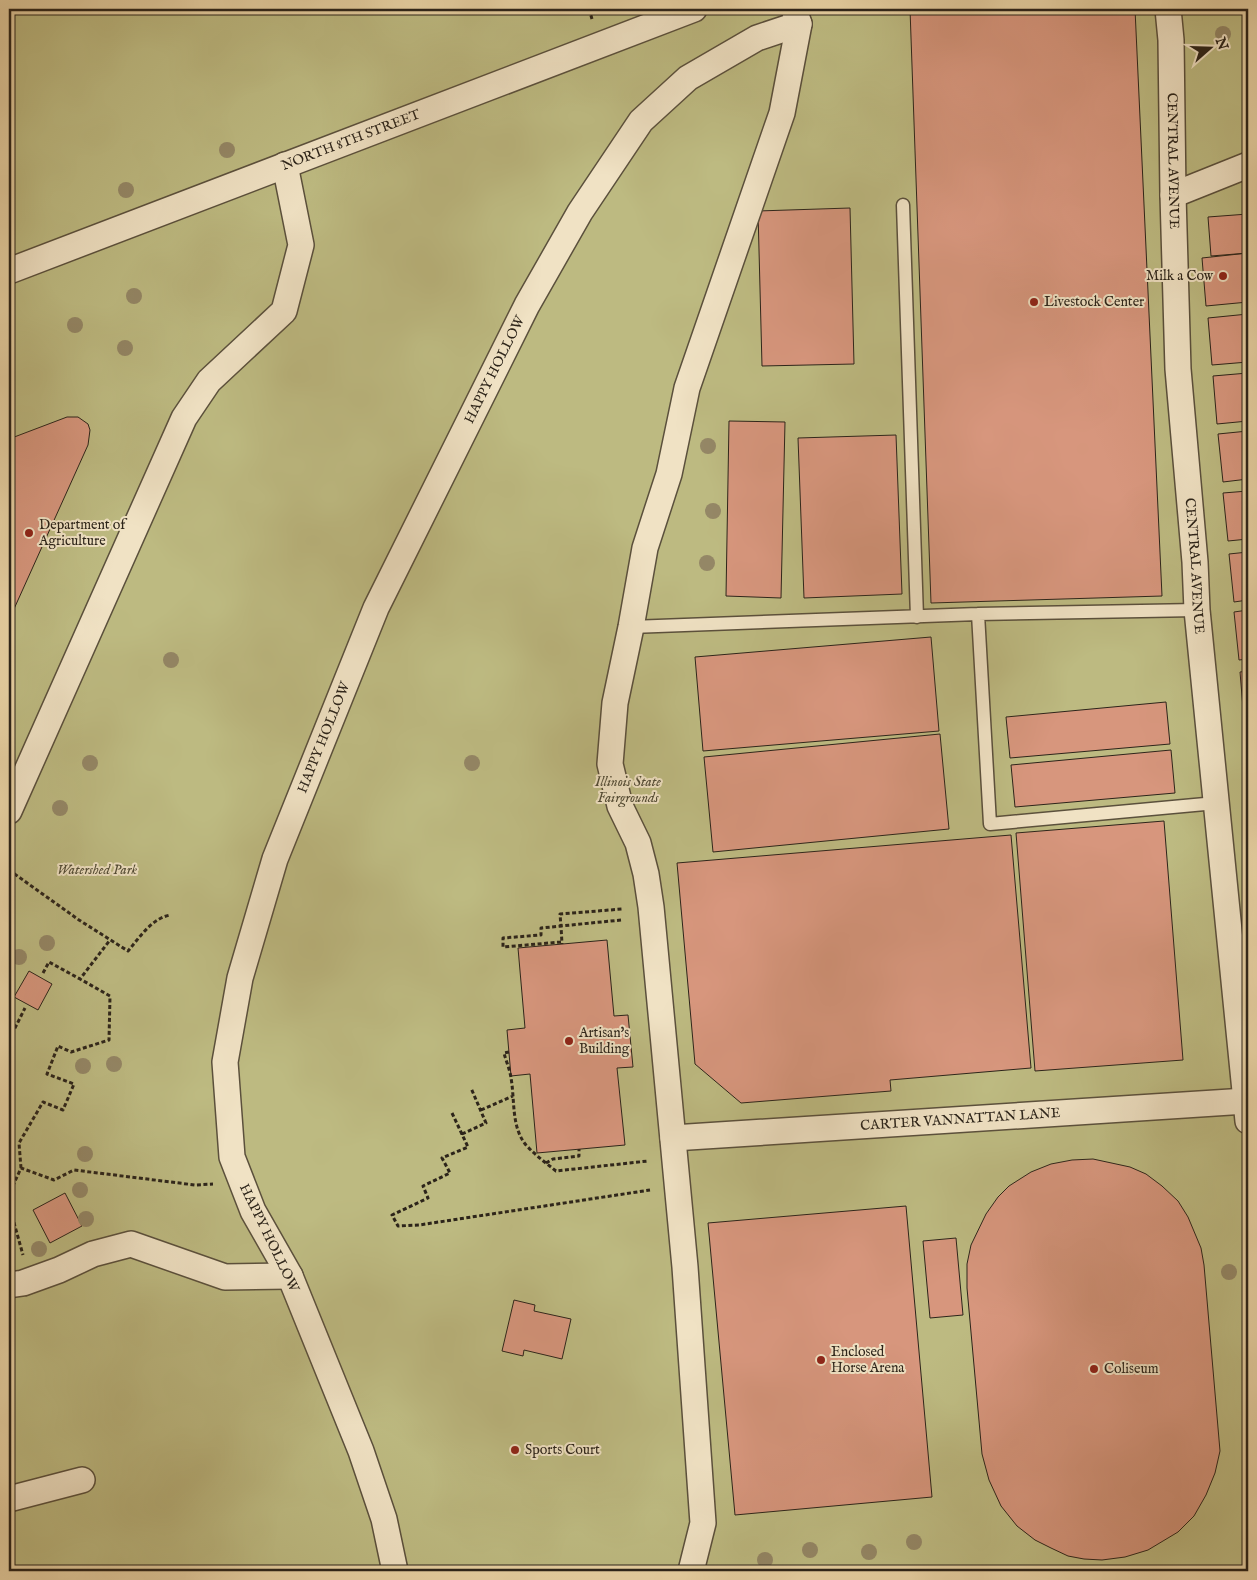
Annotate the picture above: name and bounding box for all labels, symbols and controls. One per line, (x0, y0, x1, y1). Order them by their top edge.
north arrow (1184, 22, 1234, 72)
text: N (1210, 34, 1232, 53)
street label: CENTRAL AVENUE (1163, 92, 1183, 230)
street label: NORTH 8TH STREET (279, 105, 424, 175)
place label: Milk a Cow (1146, 267, 1214, 285)
marker: Milk a Cow (1217, 270, 1229, 282)
place label: Livestock Center (1044, 293, 1144, 311)
marker: Livestock Center (1028, 296, 1040, 308)
street label: HAPPY HOLLOW (460, 312, 530, 427)
street label: CENTRAL AVENUE (1180, 497, 1208, 635)
place label: Department of Agriculture (38, 516, 128, 550)
marker: Department of Agriculture (23, 527, 35, 539)
street label: HAPPY HOLLOW (293, 679, 355, 796)
park label: Illinois State Fairgrounds (594, 773, 661, 808)
park label: Watershed Park (57, 861, 137, 879)
place label: Artisan's Building (578, 1024, 630, 1058)
marker: Artisan's Building (563, 1035, 575, 1047)
street label: CARTER VANNATTAN LANE (860, 1104, 1061, 1135)
street label: HAPPY HOLLOW (235, 1181, 303, 1296)
place label: Enclosed Horse Arena (831, 1343, 905, 1377)
marker: Enclosed Horse Arena (815, 1354, 827, 1366)
place label: Coliseum (1104, 1360, 1159, 1378)
marker: Coliseum (1088, 1363, 1100, 1375)
place label: Sports Court (525, 1441, 600, 1459)
marker: Sports Court (509, 1444, 521, 1456)

